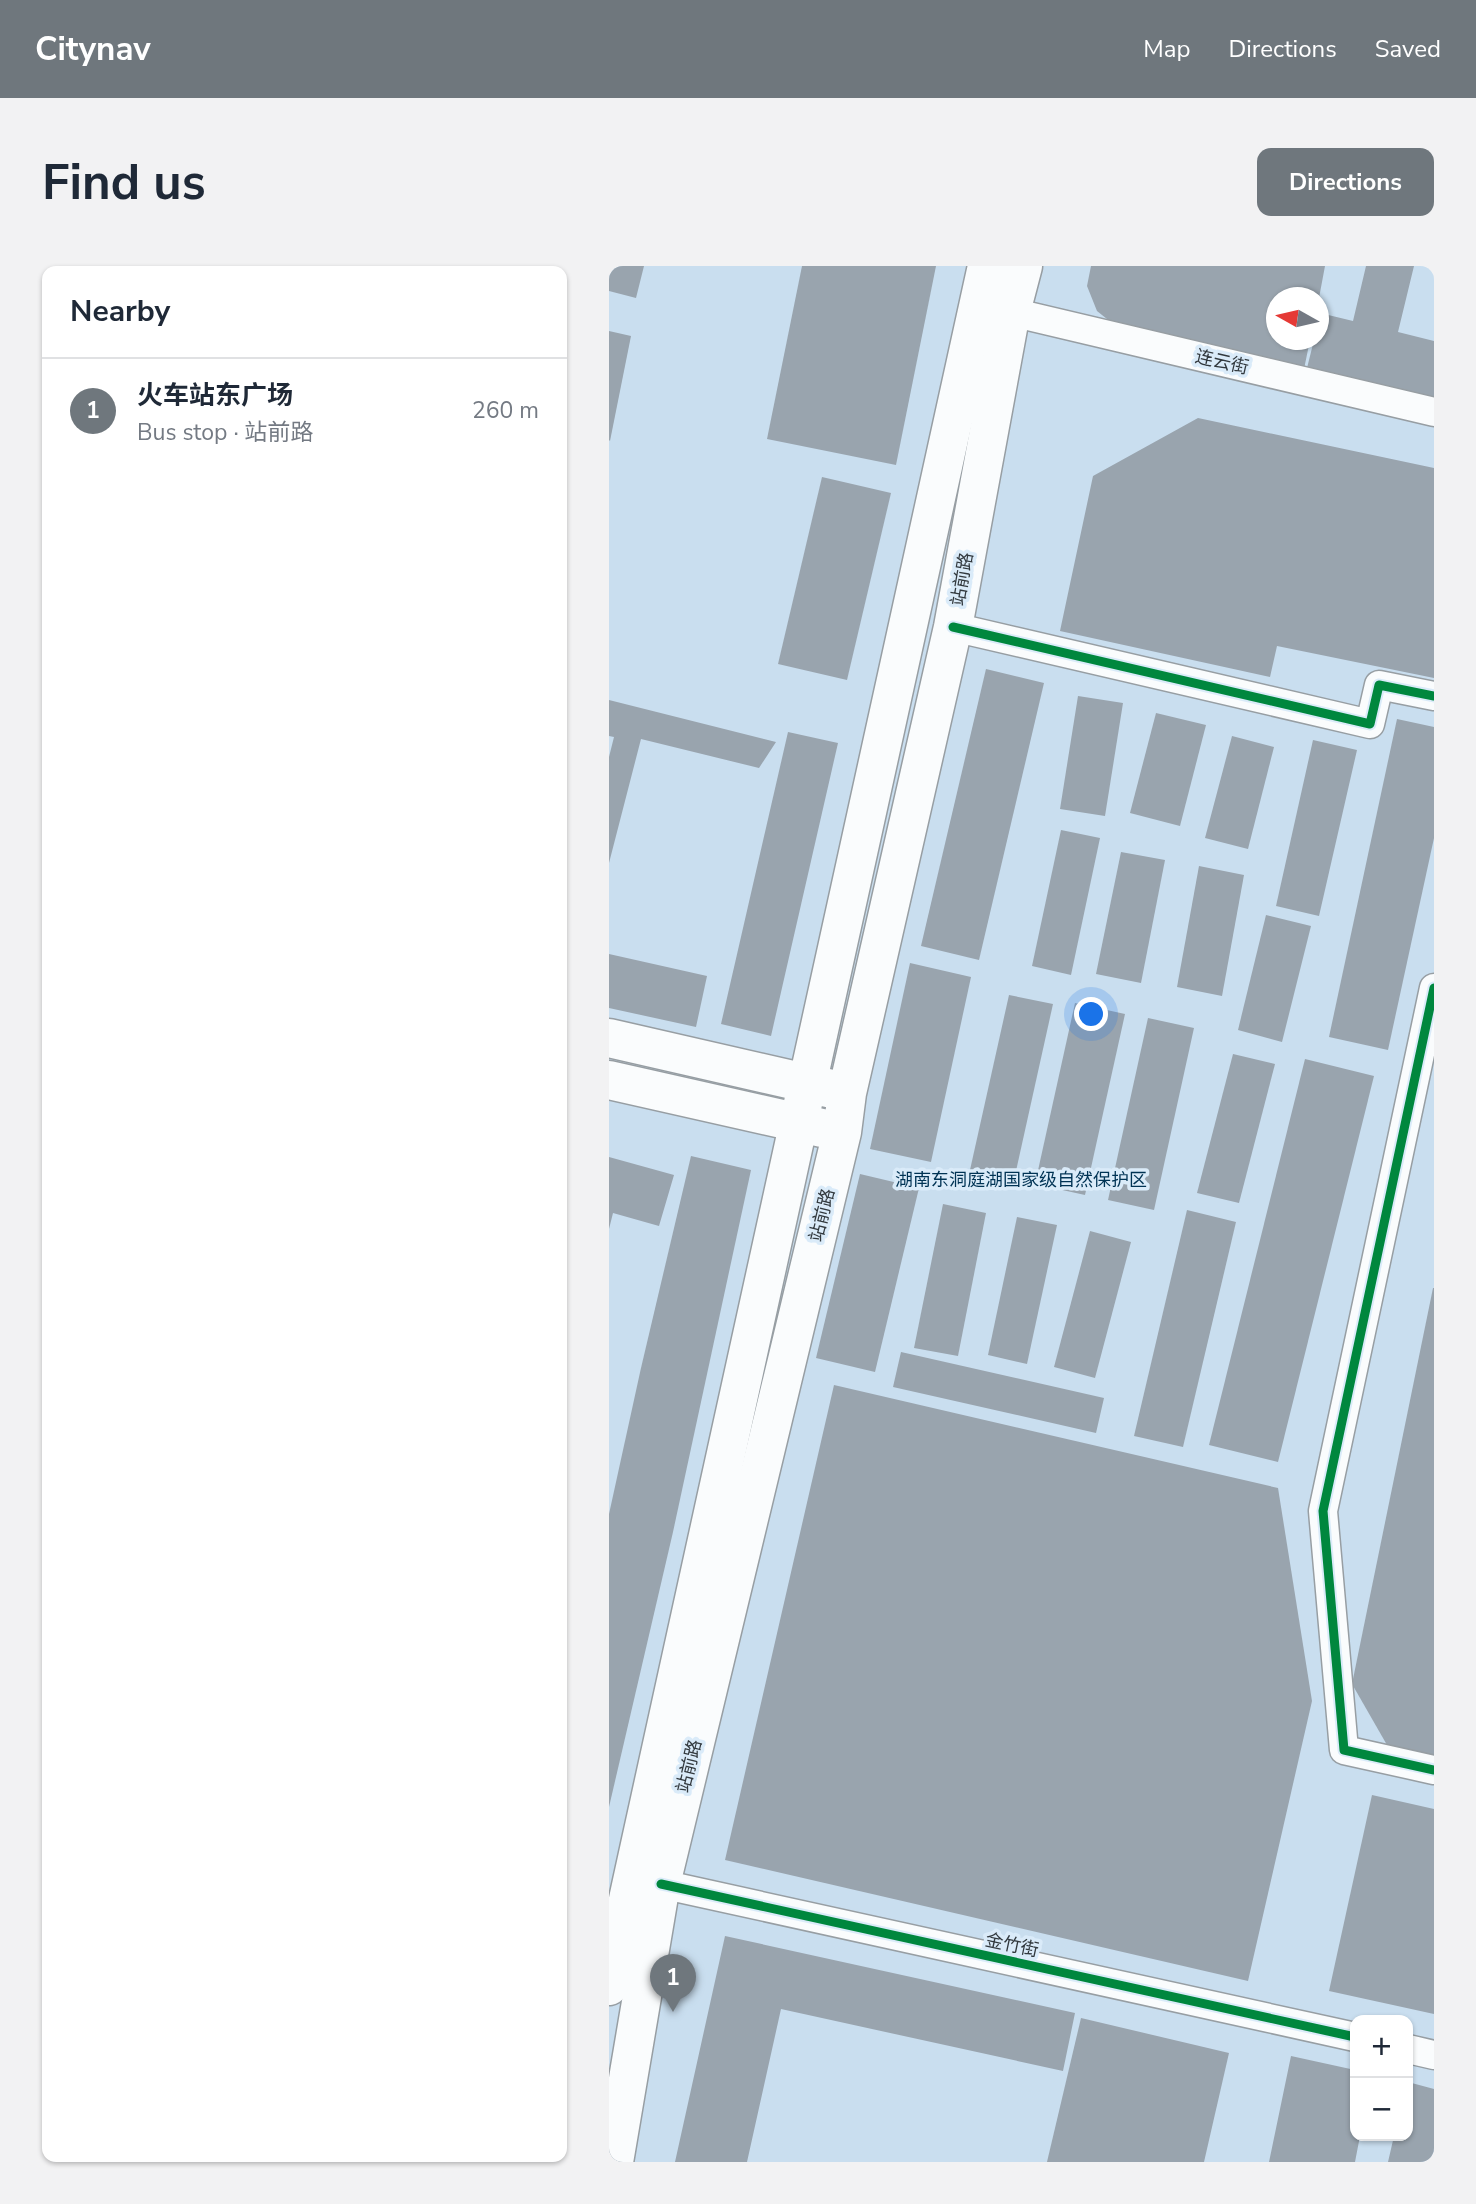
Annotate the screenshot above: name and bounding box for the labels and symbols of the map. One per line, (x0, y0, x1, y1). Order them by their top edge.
north arrow (1266, 287, 1329, 350)
street label: 连云街 (1193, 344, 1251, 380)
street label: 站前路 (945, 550, 979, 608)
your location (1074, 997, 1108, 1031)
park label: 湖南东洞庭湖国家级自然保护区 (895, 1168, 1147, 1192)
street label: 站前路 (804, 1186, 840, 1244)
street label: 站前路 (671, 1737, 707, 1795)
street label: 金竹街 (983, 1928, 1041, 1962)
pin: 1 (650, 1954, 696, 2012)

